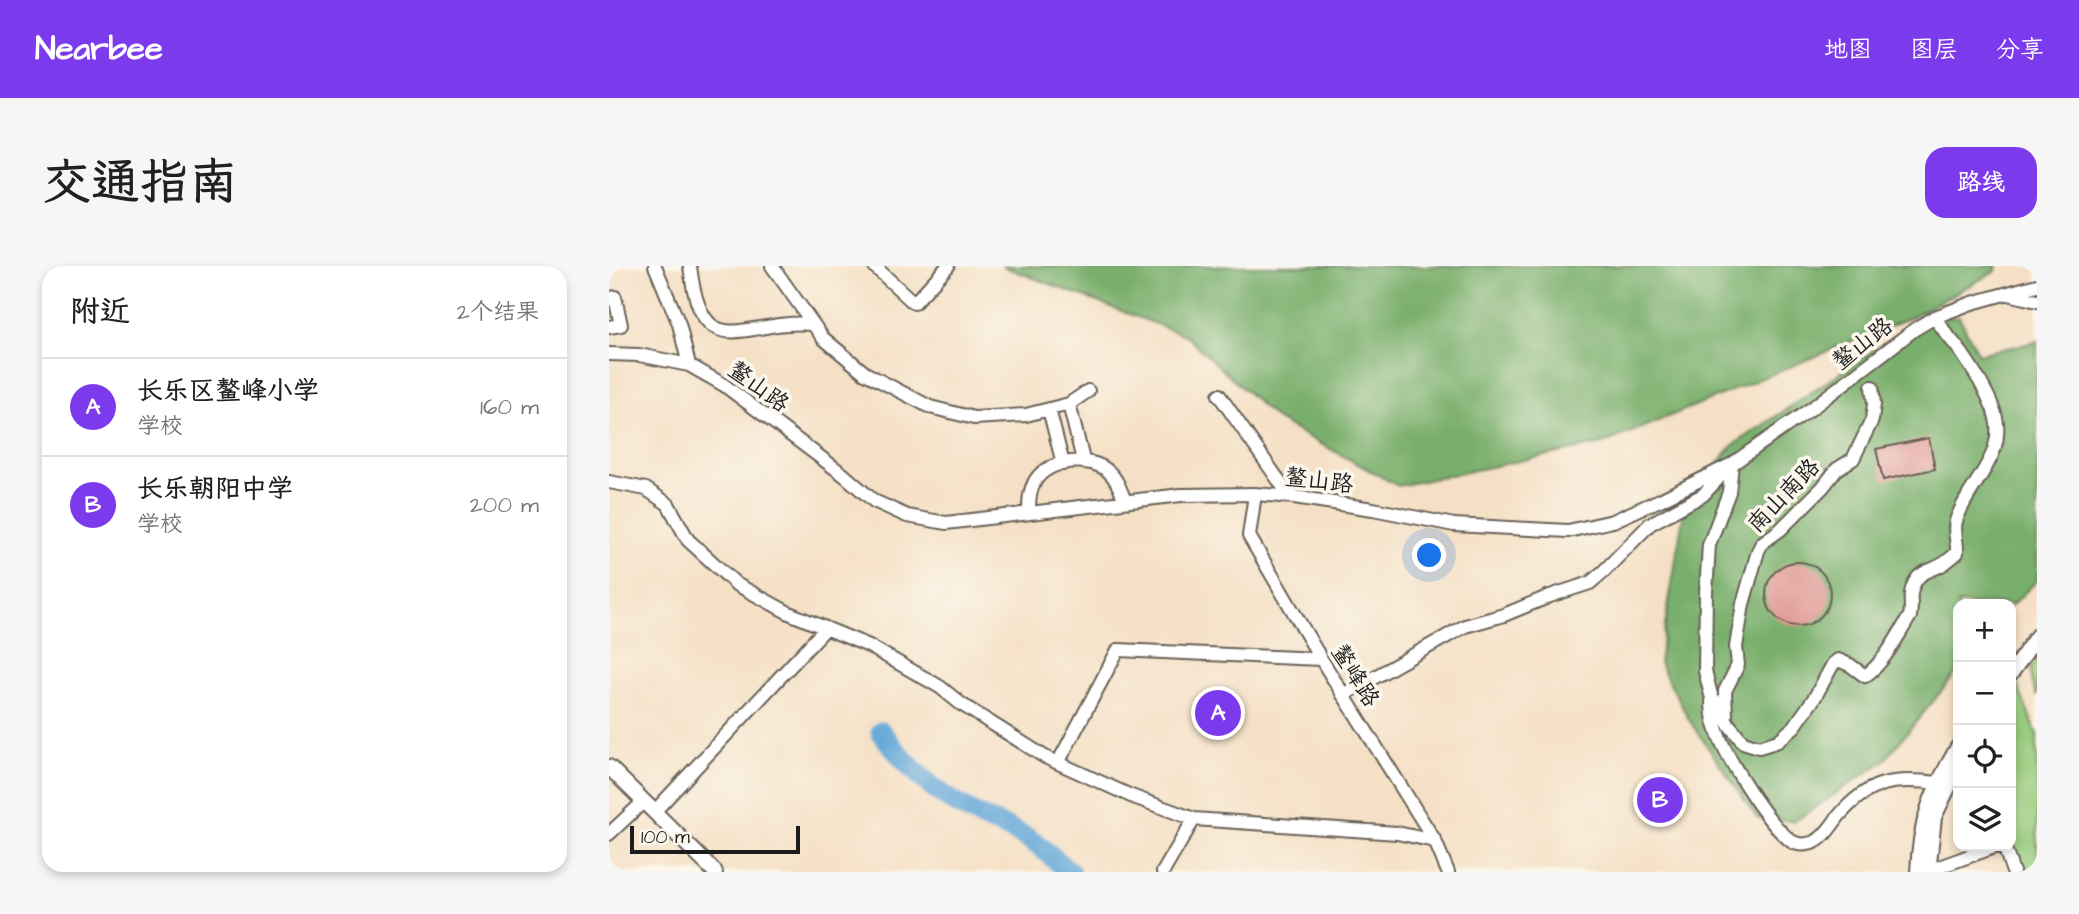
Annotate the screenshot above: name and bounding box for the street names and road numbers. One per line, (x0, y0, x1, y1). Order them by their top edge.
street label: 鳌山路 (1826, 310, 1900, 378)
street label: 鳌山路 (721, 354, 796, 420)
street label: 南山南路 (1740, 451, 1827, 540)
street label: 鳌山路 (1283, 461, 1355, 501)
street label: 鳌峰路 (1323, 638, 1387, 713)

